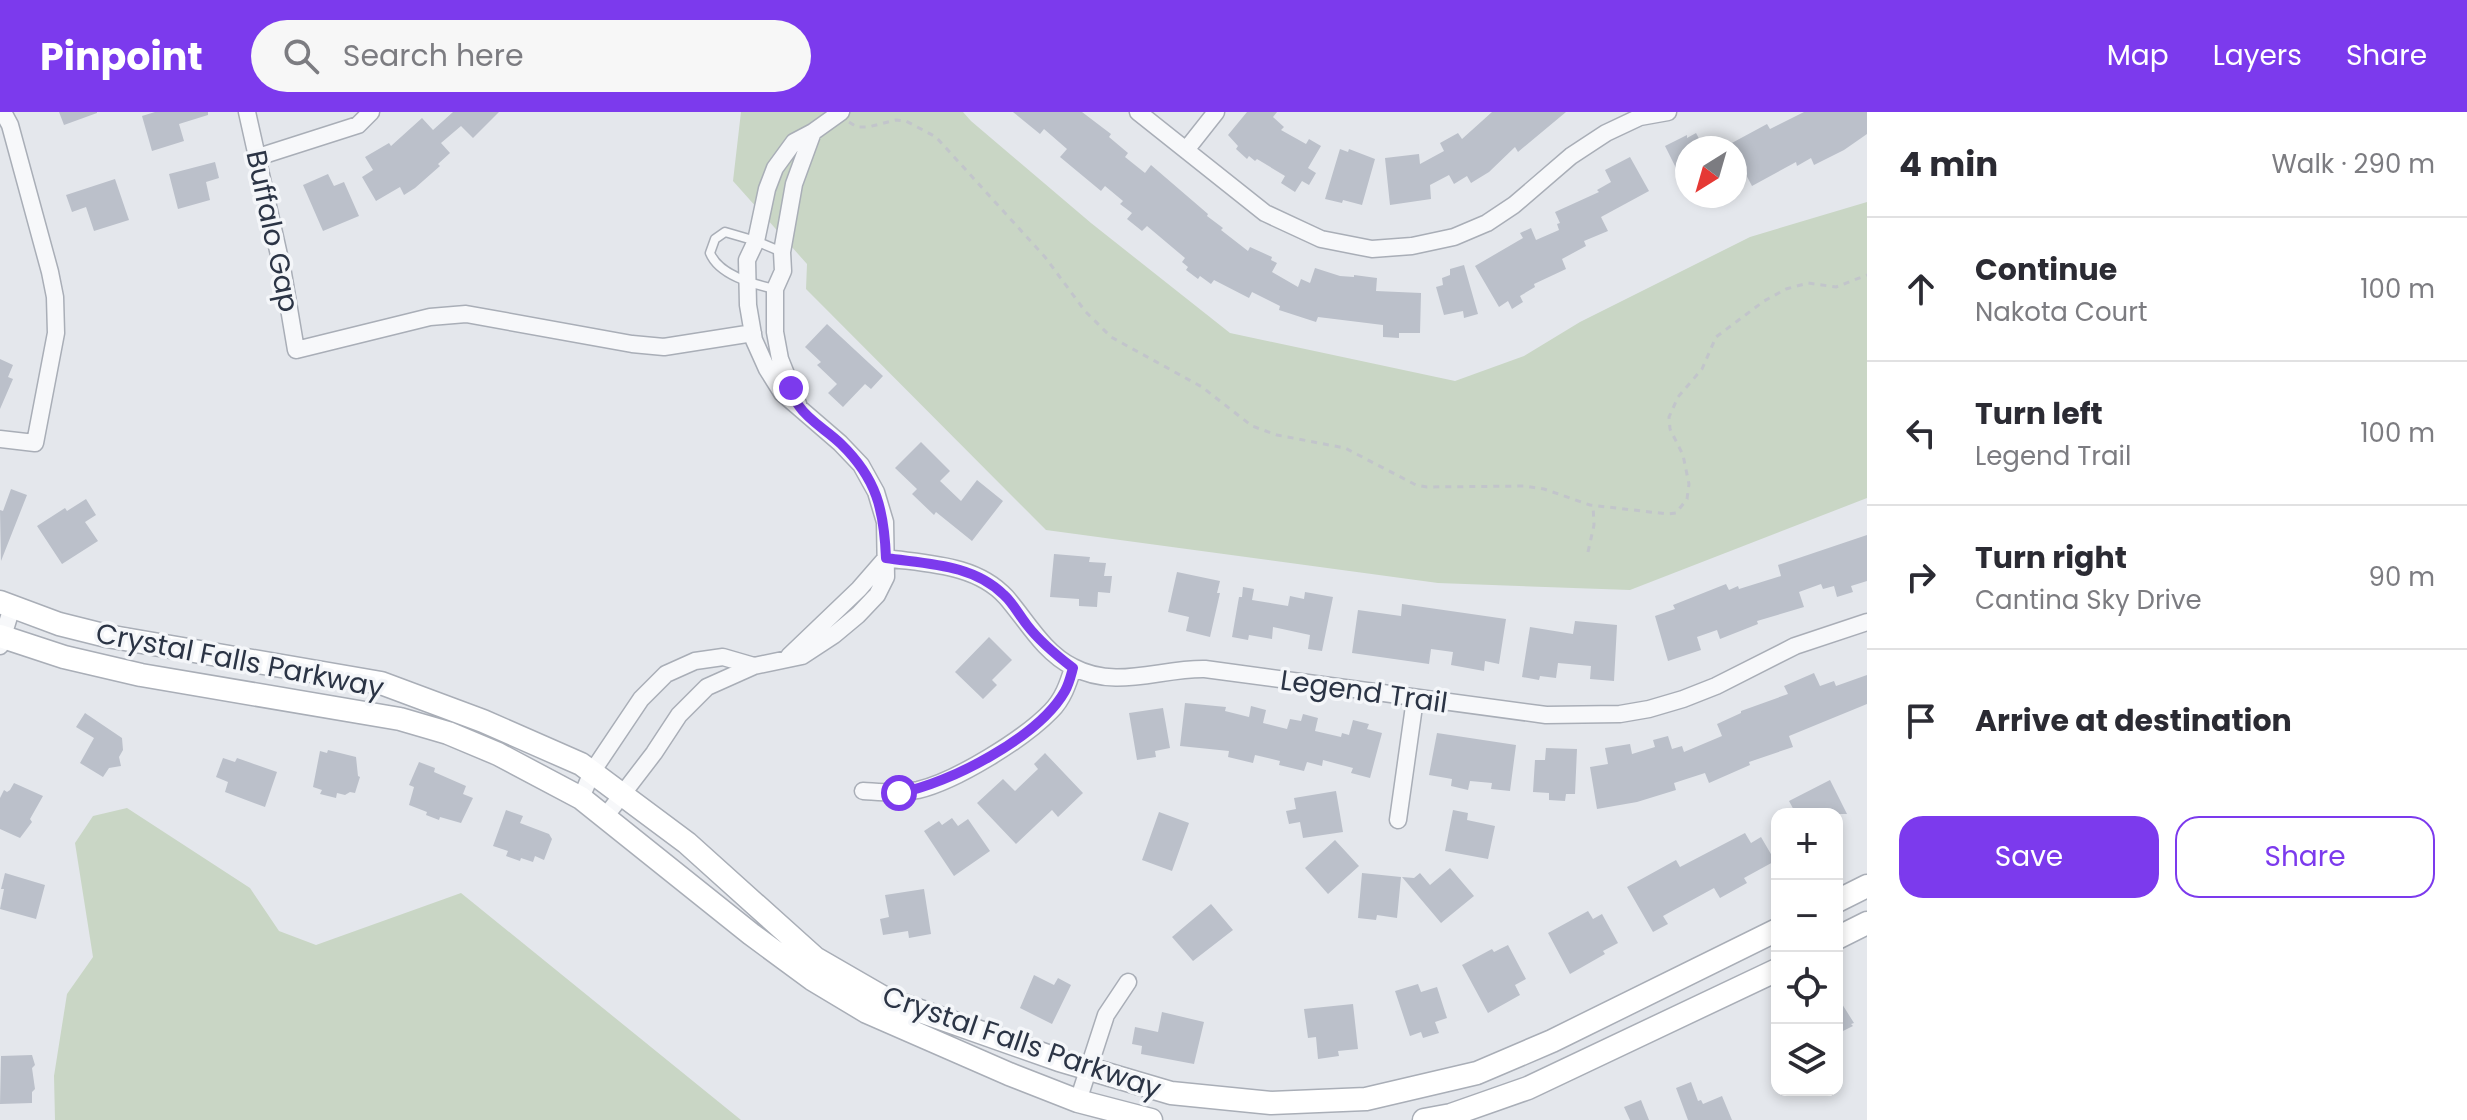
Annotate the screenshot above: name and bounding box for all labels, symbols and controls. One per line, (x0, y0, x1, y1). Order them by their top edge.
search box (251, 20, 811, 92)
text: Pinpoint (40, 30, 203, 83)
icon: search (279, 34, 323, 78)
text: Search here (343, 34, 524, 77)
text: Map (2107, 36, 2169, 75)
text: Layers (2213, 36, 2302, 75)
text: Share (2346, 36, 2427, 75)
north arrow (1675, 136, 1747, 208)
text: 4 min (1899, 140, 1998, 188)
text: Walk · 290 m (2271, 146, 2435, 182)
street label: Buffalo Gap (236, 147, 309, 316)
text: Continue (1975, 248, 2117, 291)
icon: ahead (1899, 267, 1943, 311)
text: 100 m (2360, 271, 2435, 307)
text: Nakota Court (1975, 294, 2147, 330)
route end (773, 370, 809, 406)
text: Turn left (1975, 392, 2103, 435)
icon: left (1899, 411, 1943, 455)
text: 100 m (2360, 415, 2435, 451)
text: Legend Trail (1975, 438, 2131, 474)
text: Turn right (1975, 536, 2127, 579)
icon: right (1899, 555, 1943, 599)
text: 90 m (2369, 559, 2435, 595)
text: Cantina Sky Drive (1975, 582, 2202, 618)
street label: Crystal Falls Parkway (93, 613, 387, 708)
street label: Legend Trail (1278, 660, 1450, 723)
icon: arrive (1899, 699, 1943, 743)
text: Arrive at destination (1975, 699, 2292, 742)
route start (881, 775, 917, 811)
map controls (1771, 808, 1843, 1096)
button: + (1771, 808, 1843, 880)
button: Save (1899, 816, 2159, 898)
button: Share (2175, 816, 2435, 898)
button: − (1771, 880, 1843, 952)
button: locate (1771, 952, 1843, 1024)
street label: Crystal Falls Parkway (877, 976, 1167, 1109)
button: layers (1771, 1024, 1843, 1096)

